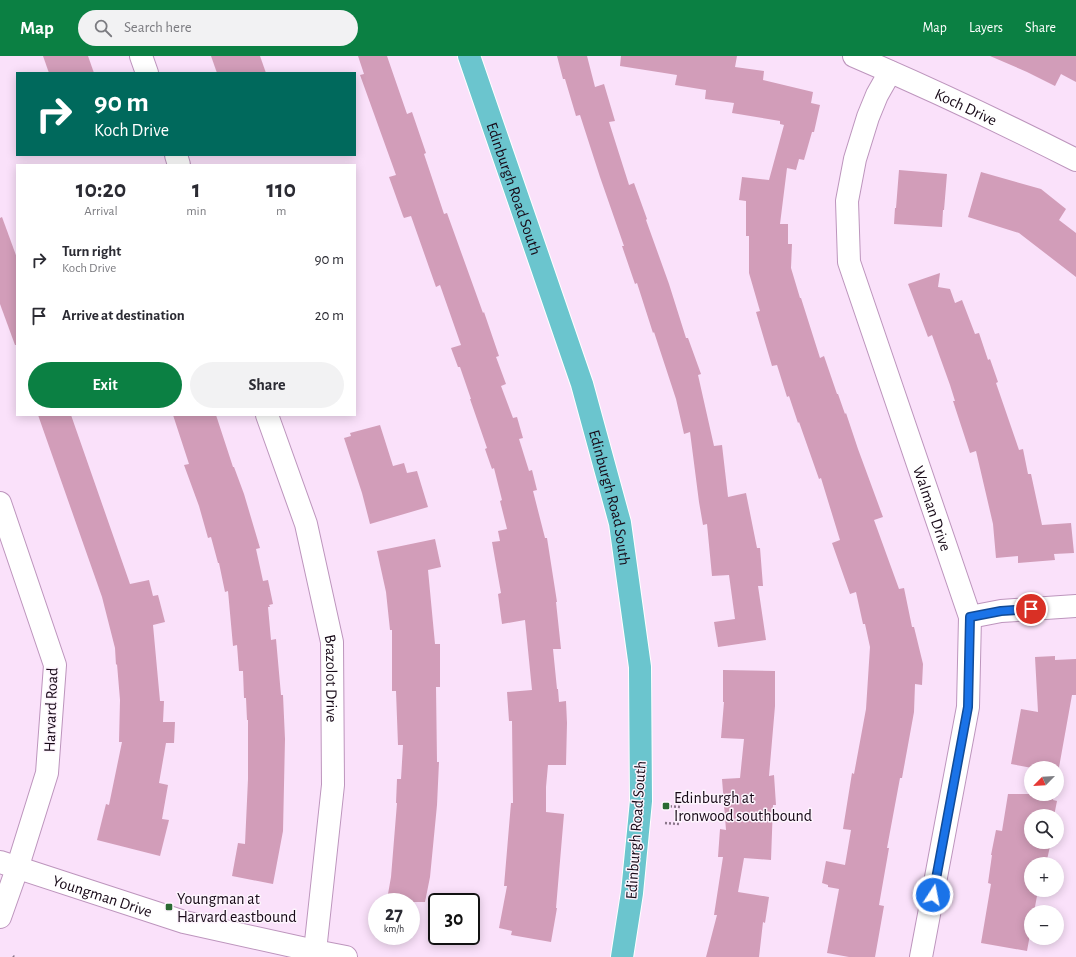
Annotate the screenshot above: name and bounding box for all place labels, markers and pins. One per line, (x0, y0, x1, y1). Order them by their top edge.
pin (1014, 592, 1048, 626)
place label: Edinburgh at Ironwood southbound (674, 790, 812, 824)
marker: Edinburgh at Ironwood southbound (661, 801, 671, 811)
place label: Youngman at Harvard eastbound (177, 891, 296, 925)
marker: Youngman at Harvard eastbound (164, 902, 174, 912)

